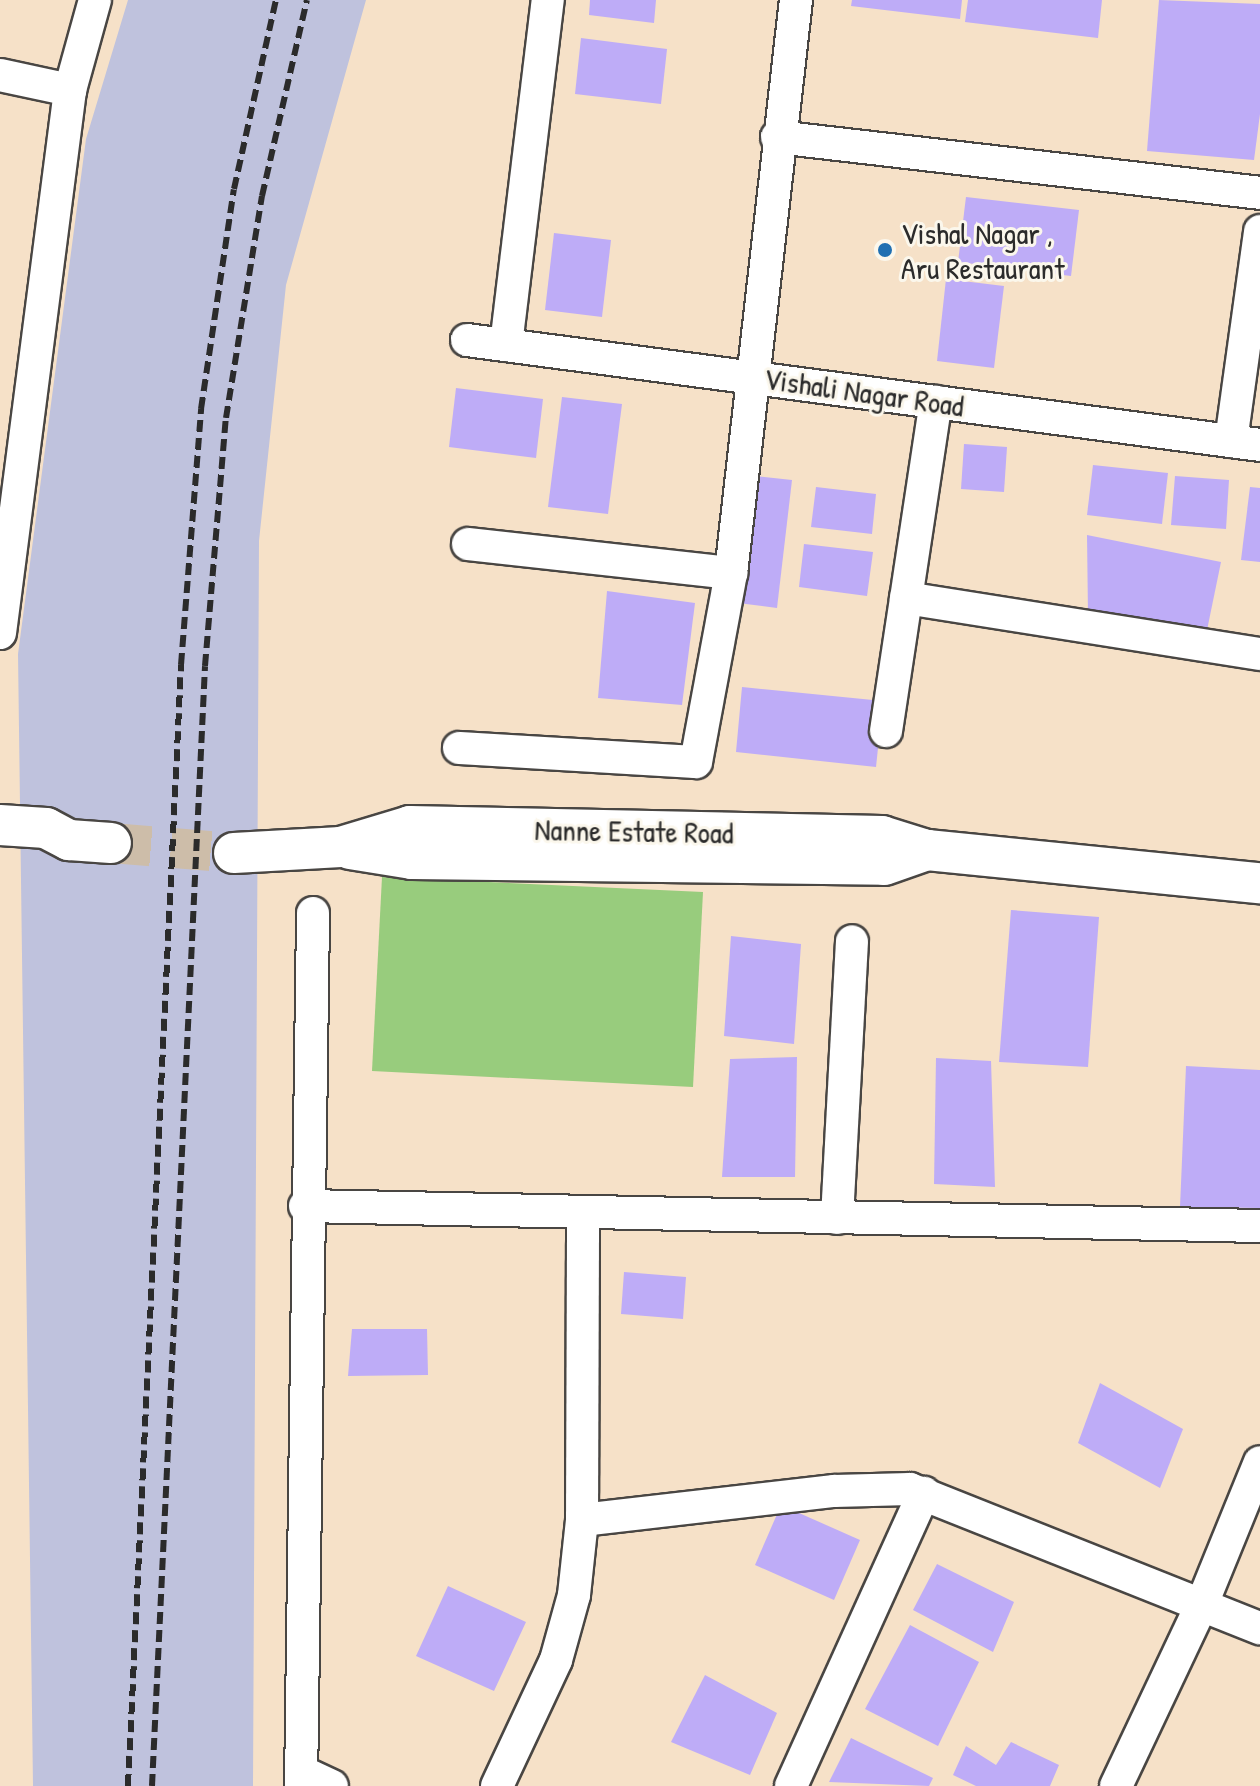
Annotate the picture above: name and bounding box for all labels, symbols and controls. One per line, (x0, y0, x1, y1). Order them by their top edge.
place label: Vishal Nagar , Aru Restaurant (901, 215, 1064, 286)
marker: Vishal Nagar , Aru Restaurant (876, 241, 894, 259)
street label: Vishali Nagar Road (762, 360, 966, 424)
street label: Nanne Estate Road (534, 811, 734, 851)

